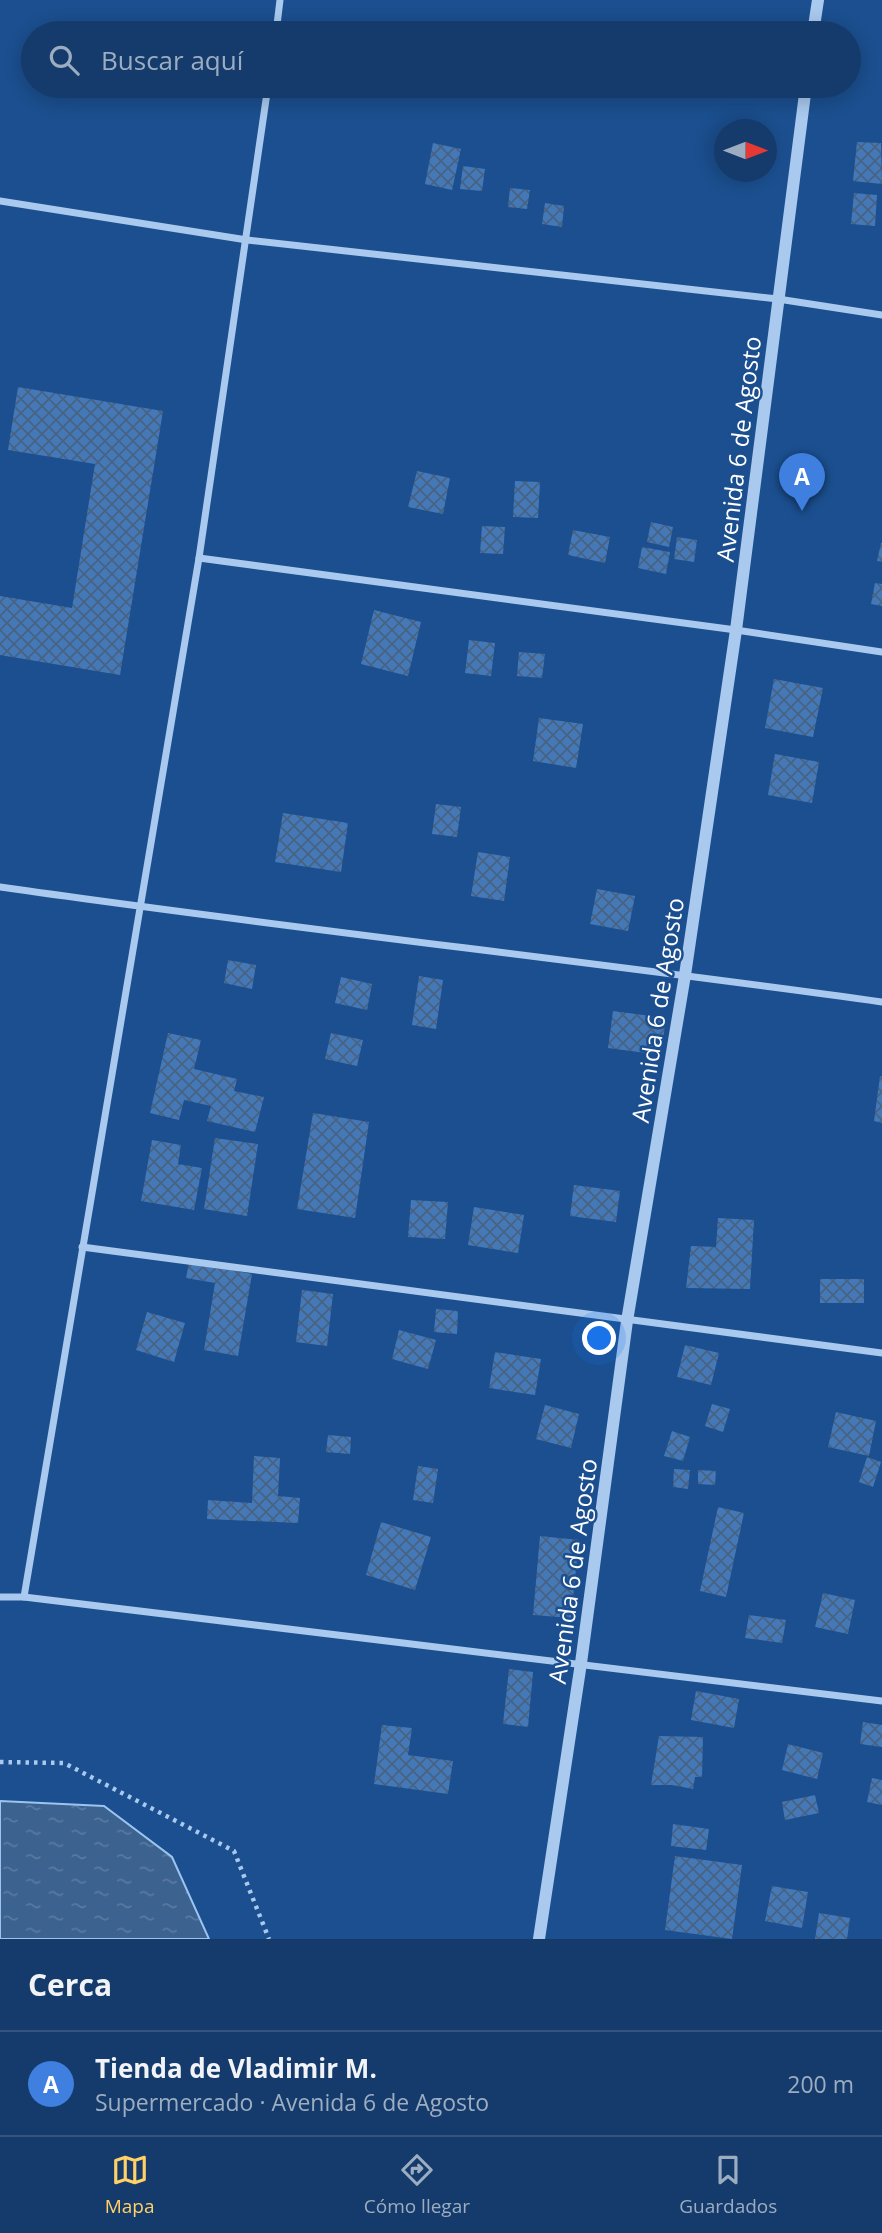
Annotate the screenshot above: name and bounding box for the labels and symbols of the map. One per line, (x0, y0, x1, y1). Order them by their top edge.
north arrow (714, 119, 777, 182)
street label: Avenida 6 de Agosto (708, 334, 768, 564)
pin: A (779, 453, 825, 511)
street label: Avenida 6 de Agosto (623, 895, 691, 1125)
your location (582, 1321, 616, 1355)
street label: Avenida 6 de Agosto (540, 1456, 604, 1686)

